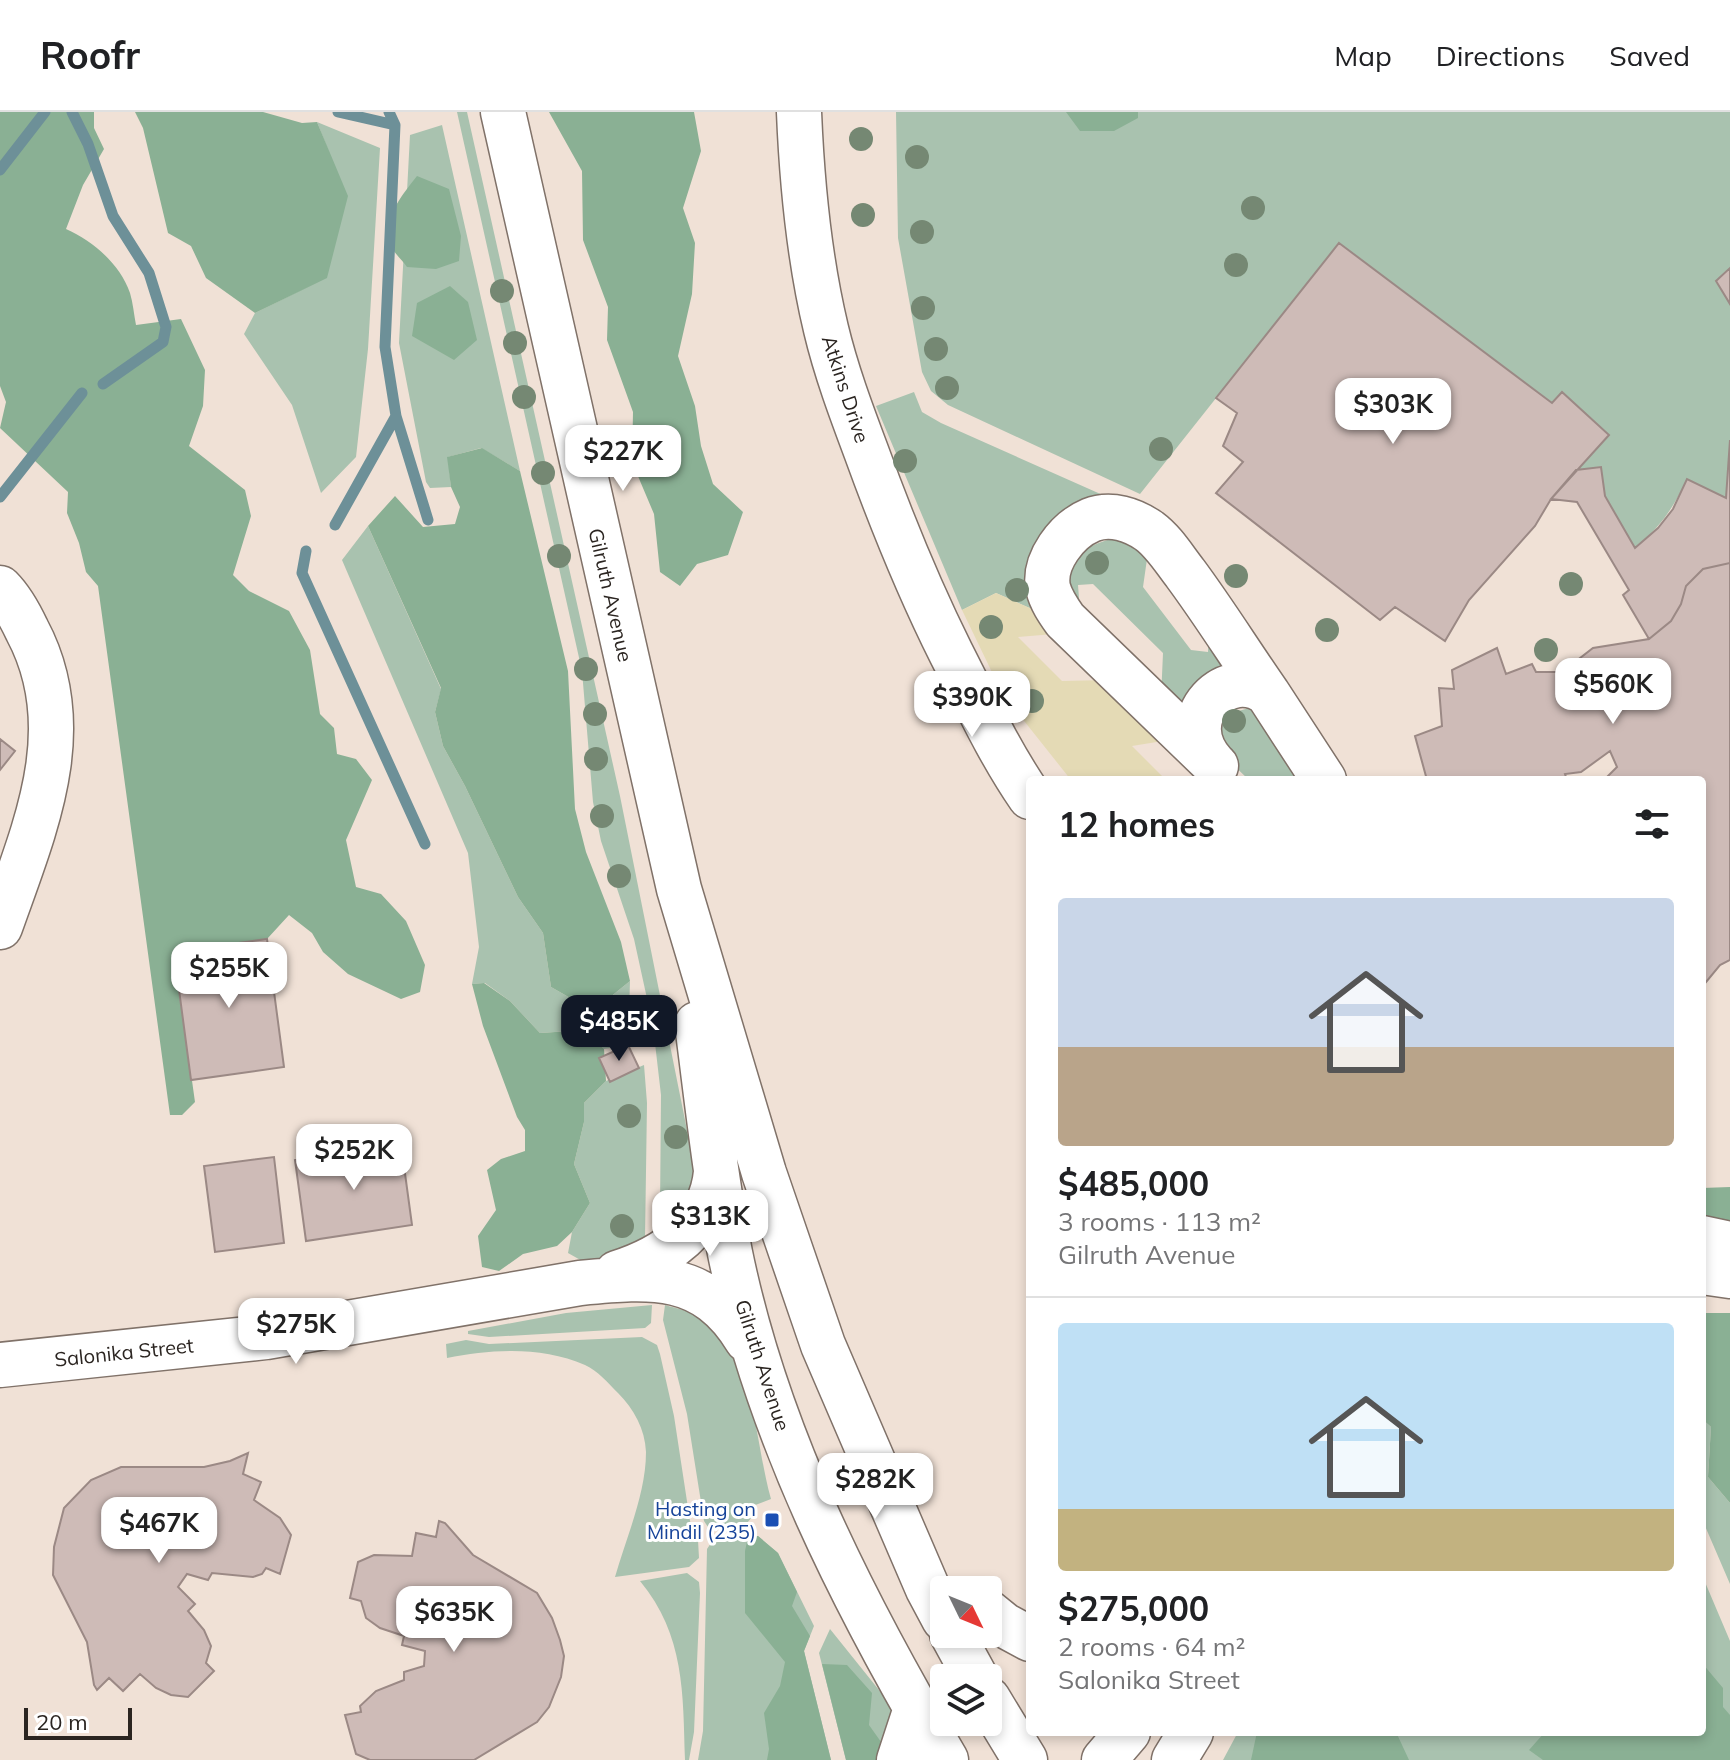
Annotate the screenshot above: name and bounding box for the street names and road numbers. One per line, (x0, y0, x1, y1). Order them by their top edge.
street label: Atkins Drive (817, 332, 875, 446)
street label: Gilruth Avenue (583, 526, 639, 664)
street label: Gilruth Avenue (730, 1296, 796, 1434)
street label: Salonika Street (53, 1332, 195, 1372)

